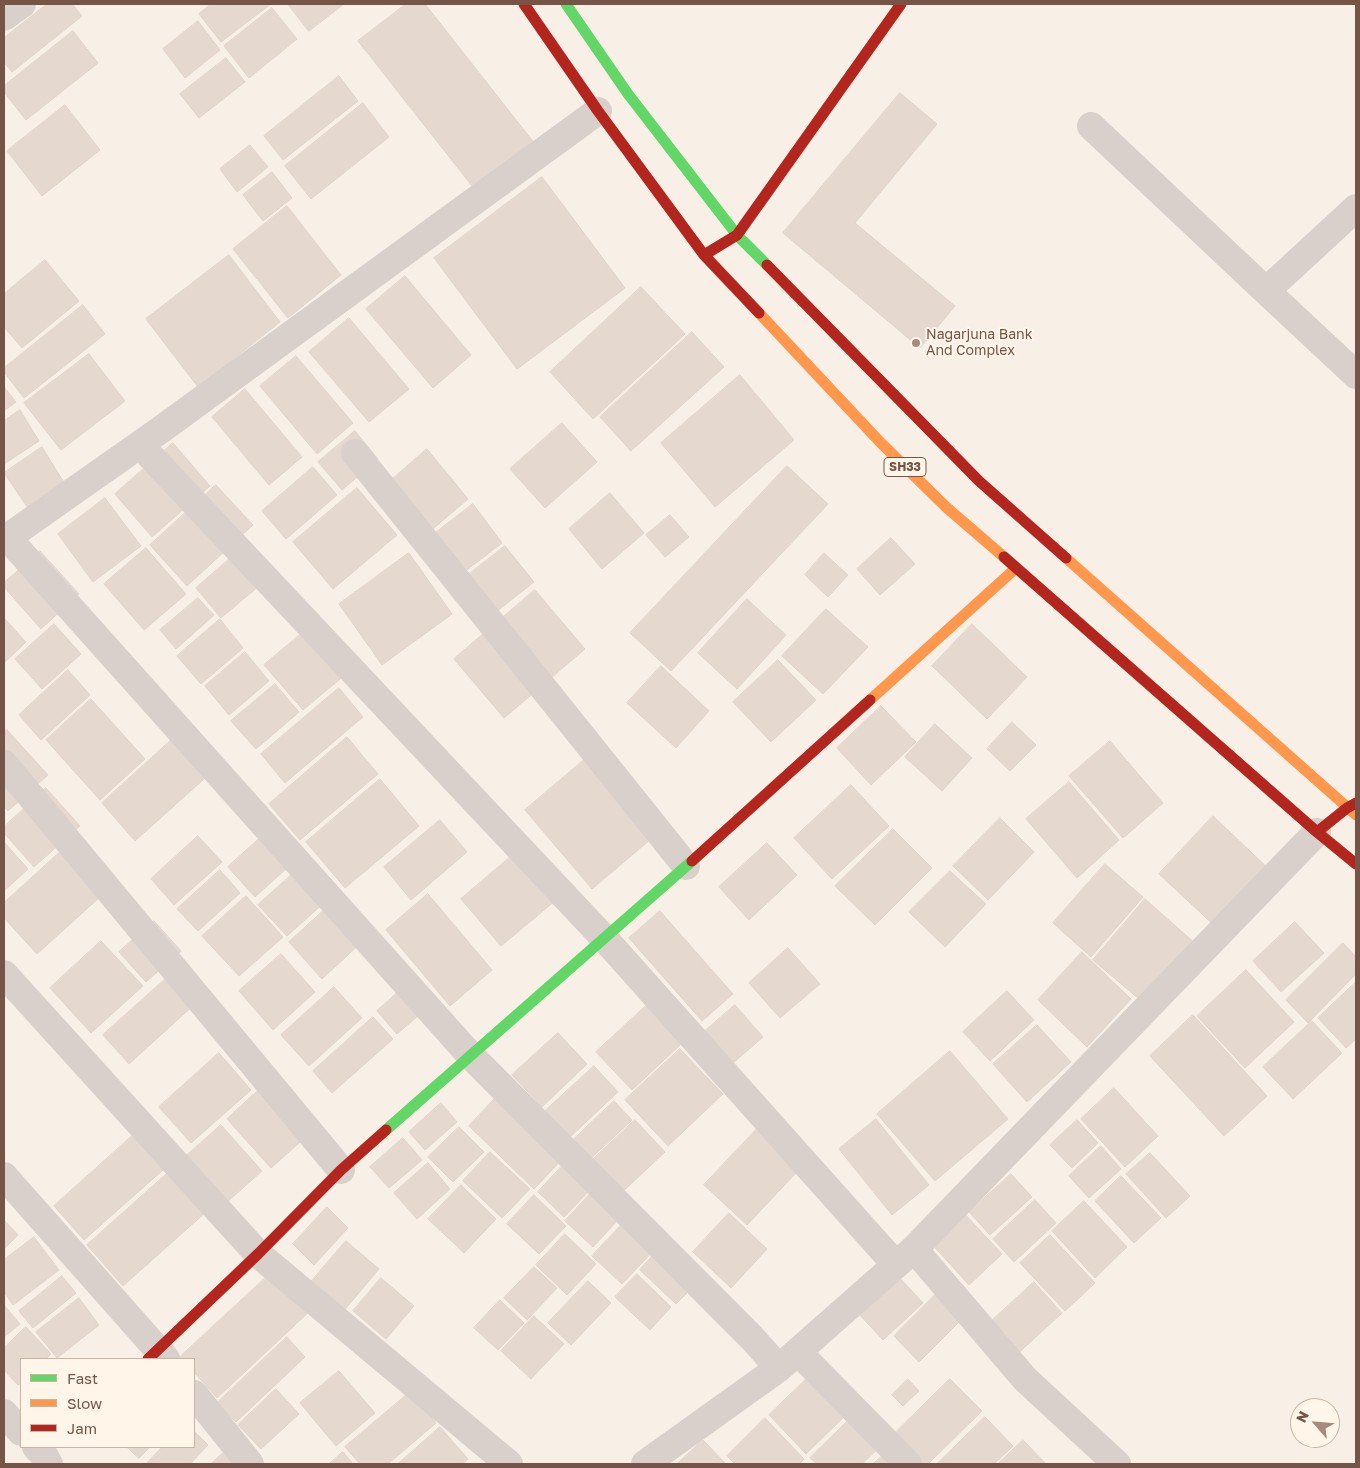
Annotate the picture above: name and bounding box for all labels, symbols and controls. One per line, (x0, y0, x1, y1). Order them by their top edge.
place label: Nagarjuna Bank And Complex (926, 327, 1033, 360)
marker: Nagarjuna Bank And Complex (910, 337, 922, 349)
road number: SH33 (884, 458, 926, 477)
legend (20, 1358, 195, 1448)
text: Fast (67, 1369, 98, 1387)
text: Slow (67, 1394, 102, 1412)
north arrow (1290, 1398, 1340, 1448)
text: N (1292, 1408, 1312, 1425)
text: Jam (67, 1419, 97, 1437)

